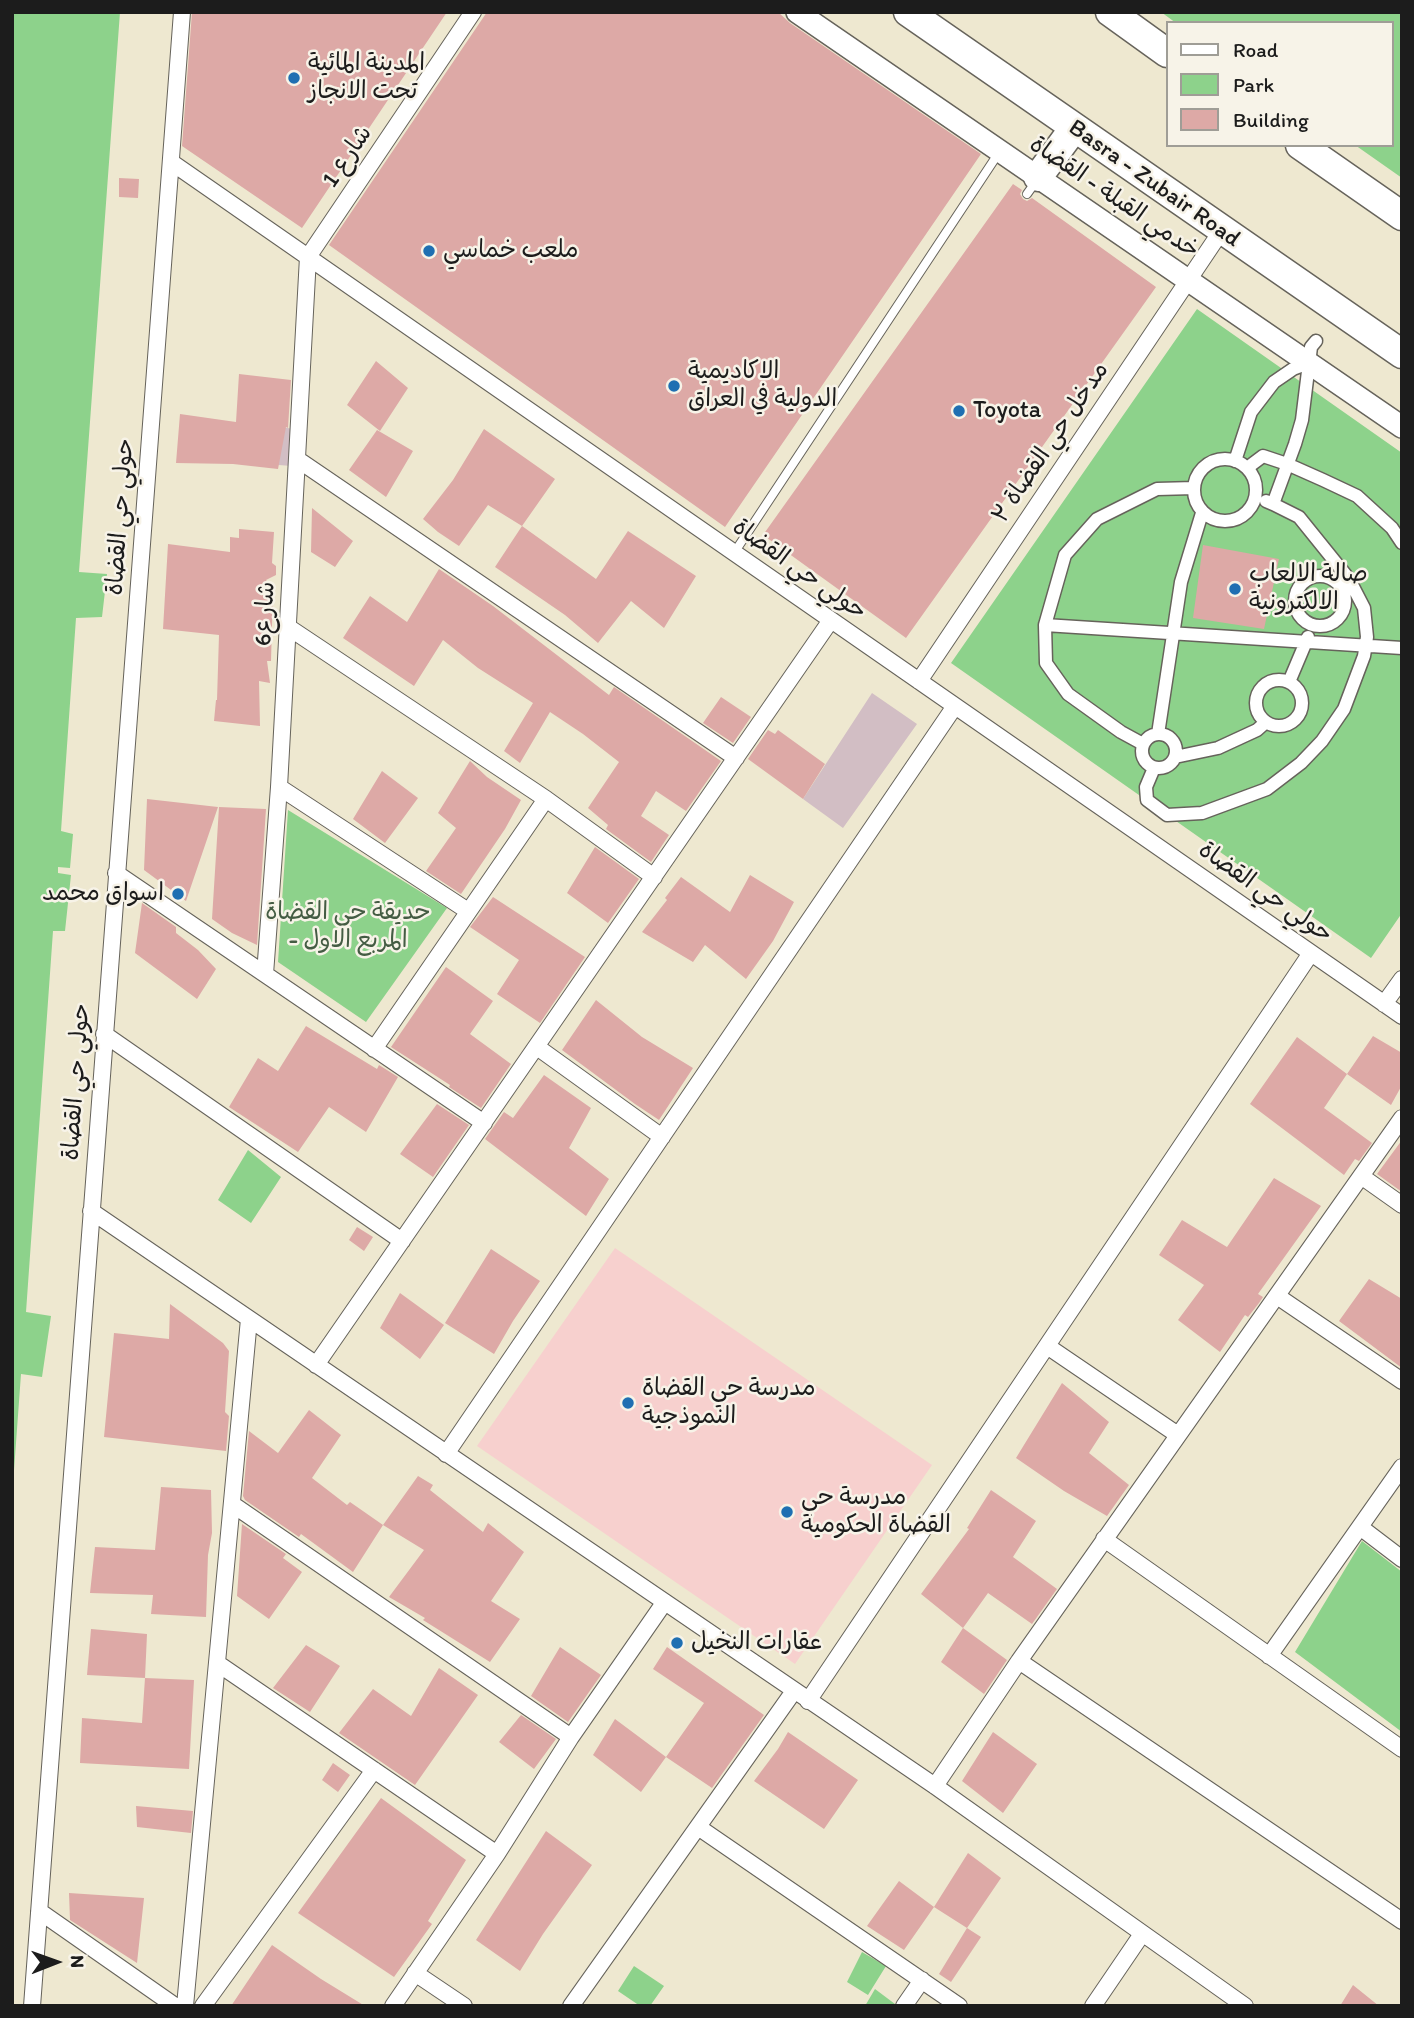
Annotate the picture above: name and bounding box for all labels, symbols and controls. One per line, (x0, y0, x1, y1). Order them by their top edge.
legend (1166, 21, 1393, 147)
text: Road (1233, 37, 1278, 62)
place label: المدينة المائية تحت الانجاز (308, 50, 425, 106)
marker: المدينة المائية تحت الانجاز (286, 70, 302, 86)
text: Park (1233, 72, 1274, 97)
text: Building (1233, 107, 1309, 132)
street label: Basra - Zubair Road (1062, 114, 1246, 254)
street label: شارع 1 (317, 121, 379, 193)
street label: خدمي القبلة - القضاة (1024, 131, 1204, 265)
place label: ملعب خماسي (443, 237, 579, 265)
marker: ملعب خماسي (421, 243, 437, 259)
street label: مدخل حي القضاة ٣ (987, 357, 1115, 529)
place label: الاكاديمية الدولية في العراق (688, 358, 837, 414)
marker: الاكاديمية الدولية في العراق (666, 378, 682, 394)
place label: Toyota (973, 397, 1041, 425)
marker: Toyota (951, 403, 967, 419)
street label: حولي حي القضاة (101, 438, 141, 596)
street label: حولي حي القضاة (726, 513, 872, 627)
place label: صالة الالعاب الالكترونية (1249, 561, 1368, 617)
street label: شارع6 (250, 581, 282, 647)
marker: صالة الالعاب الالكترونية (1227, 581, 1243, 597)
street label: حولي حي القضاة (1192, 836, 1338, 950)
place label: اسواق محمد (42, 880, 164, 908)
marker: اسواق محمد (170, 886, 186, 902)
park label: حديقة حي القضاة - المربع الاول (265, 899, 431, 955)
street label: حولي حي القضاة (57, 1003, 97, 1161)
place label: مدرسة حي القضاة النموذجية (642, 1375, 816, 1431)
marker: مدرسة حي القضاة النموذجية (620, 1395, 636, 1411)
place label: مدرسة حي القضاة الحكومية (801, 1484, 951, 1540)
marker: مدرسة حي القضاة الحكومية (779, 1504, 795, 1520)
place label: عقارات النخيل (691, 1629, 822, 1657)
marker: عقارات النخيل (669, 1635, 685, 1651)
north arrow (21, 1927, 91, 1997)
text: N (66, 1955, 89, 1968)

